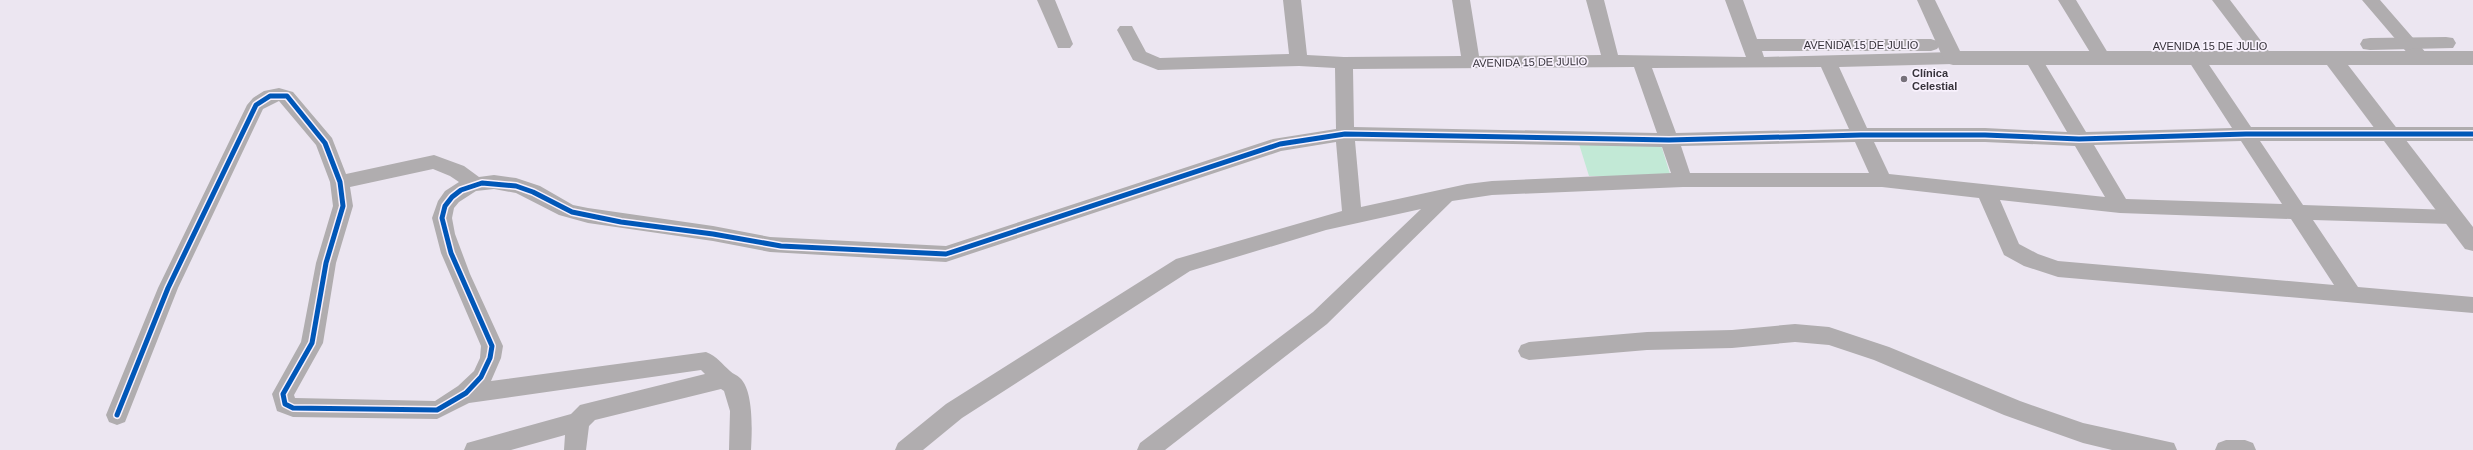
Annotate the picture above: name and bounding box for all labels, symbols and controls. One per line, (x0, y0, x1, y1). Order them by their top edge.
street label: AVENIDA 15 DE JULIO (1804, 39, 1919, 51)
street label: AVENIDA 15 DE JULIO (2153, 40, 2268, 52)
street label: AVENIDA 15 DE JULIO (1473, 55, 1588, 69)
place label: Clínica Celestial (1912, 67, 1957, 92)
marker: Clínica Celestial (1899, 74, 1909, 84)

